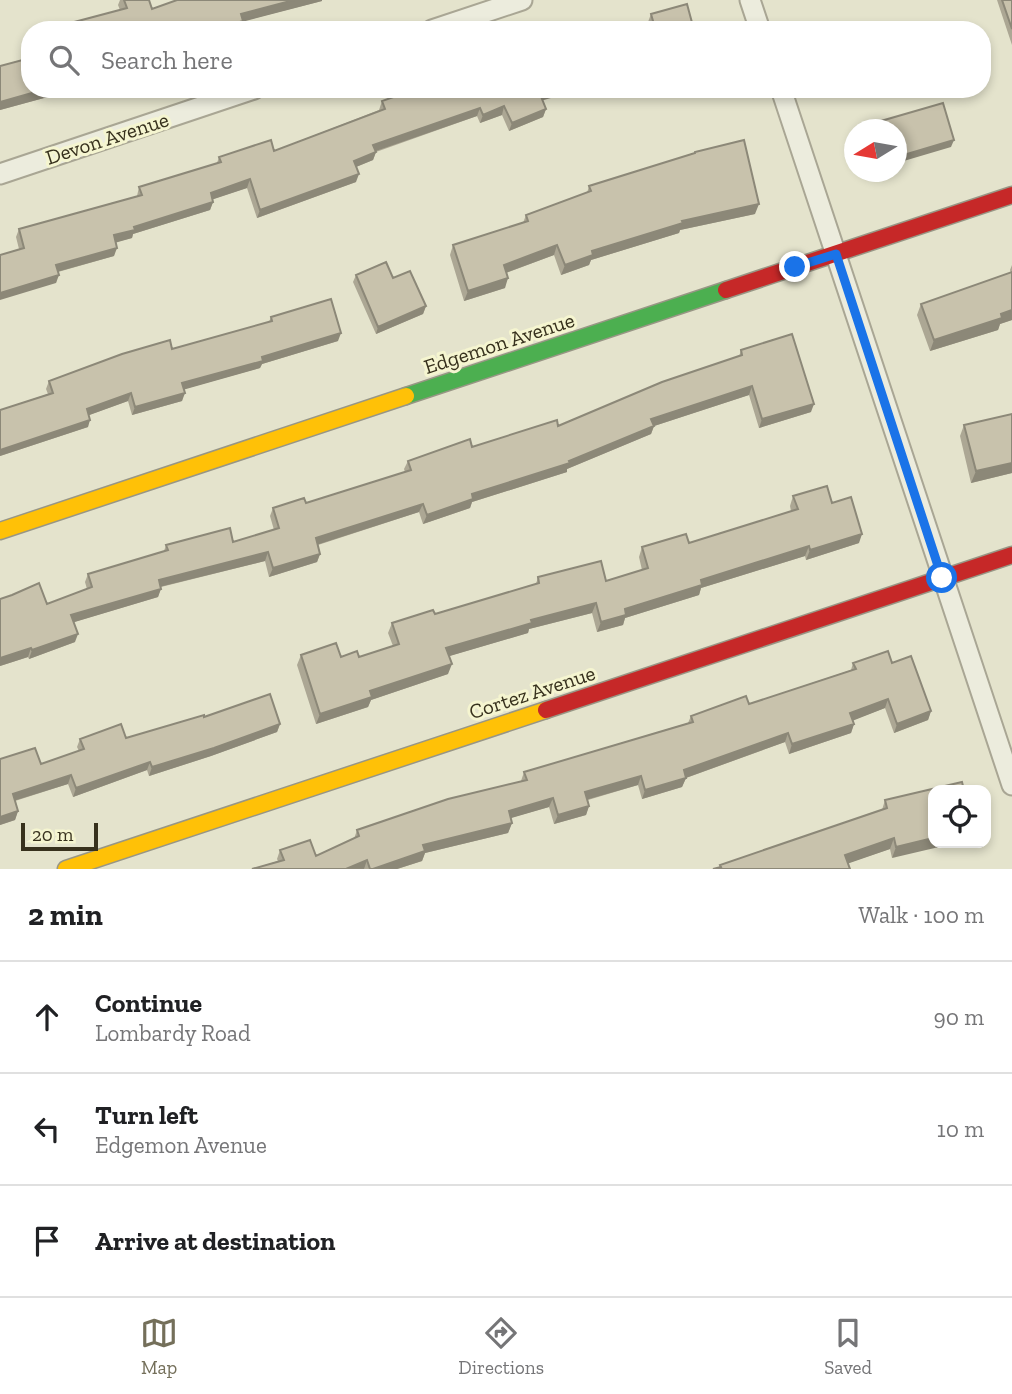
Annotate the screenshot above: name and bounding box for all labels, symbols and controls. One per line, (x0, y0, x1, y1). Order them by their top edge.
search box (21, 21, 991, 98)
icon: search (45, 41, 83, 79)
text: Search here (101, 44, 233, 76)
street label: Devon Avenue (42, 106, 172, 170)
north arrow (844, 119, 907, 182)
route end (779, 251, 810, 282)
street label: Edgemon Avenue (421, 307, 578, 379)
route start (926, 562, 957, 593)
street label: Cortez Avenue (466, 660, 598, 724)
map controls (928, 785, 991, 848)
button: locate (928, 785, 991, 848)
scale bar (21, 820, 98, 852)
text: 20 m (32, 823, 73, 846)
text: 2 min (28, 897, 103, 933)
text: Walk · 100 m (858, 901, 984, 929)
text: Continue (95, 987, 202, 1019)
icon: ahead (28, 998, 66, 1036)
text: 90 m (933, 1003, 984, 1031)
text: Lombardy Road (95, 1019, 251, 1047)
text: Turn left (95, 1099, 198, 1131)
icon: left (28, 1110, 66, 1148)
text: 10 m (937, 1115, 984, 1143)
text: Edgemon Avenue (95, 1131, 267, 1159)
icon: arrive (28, 1222, 66, 1260)
text: Arrive at destination (95, 1225, 335, 1257)
tab: Map (140, 1314, 178, 1379)
tab: Directions (458, 1314, 544, 1379)
tab: Saved (824, 1314, 872, 1379)

